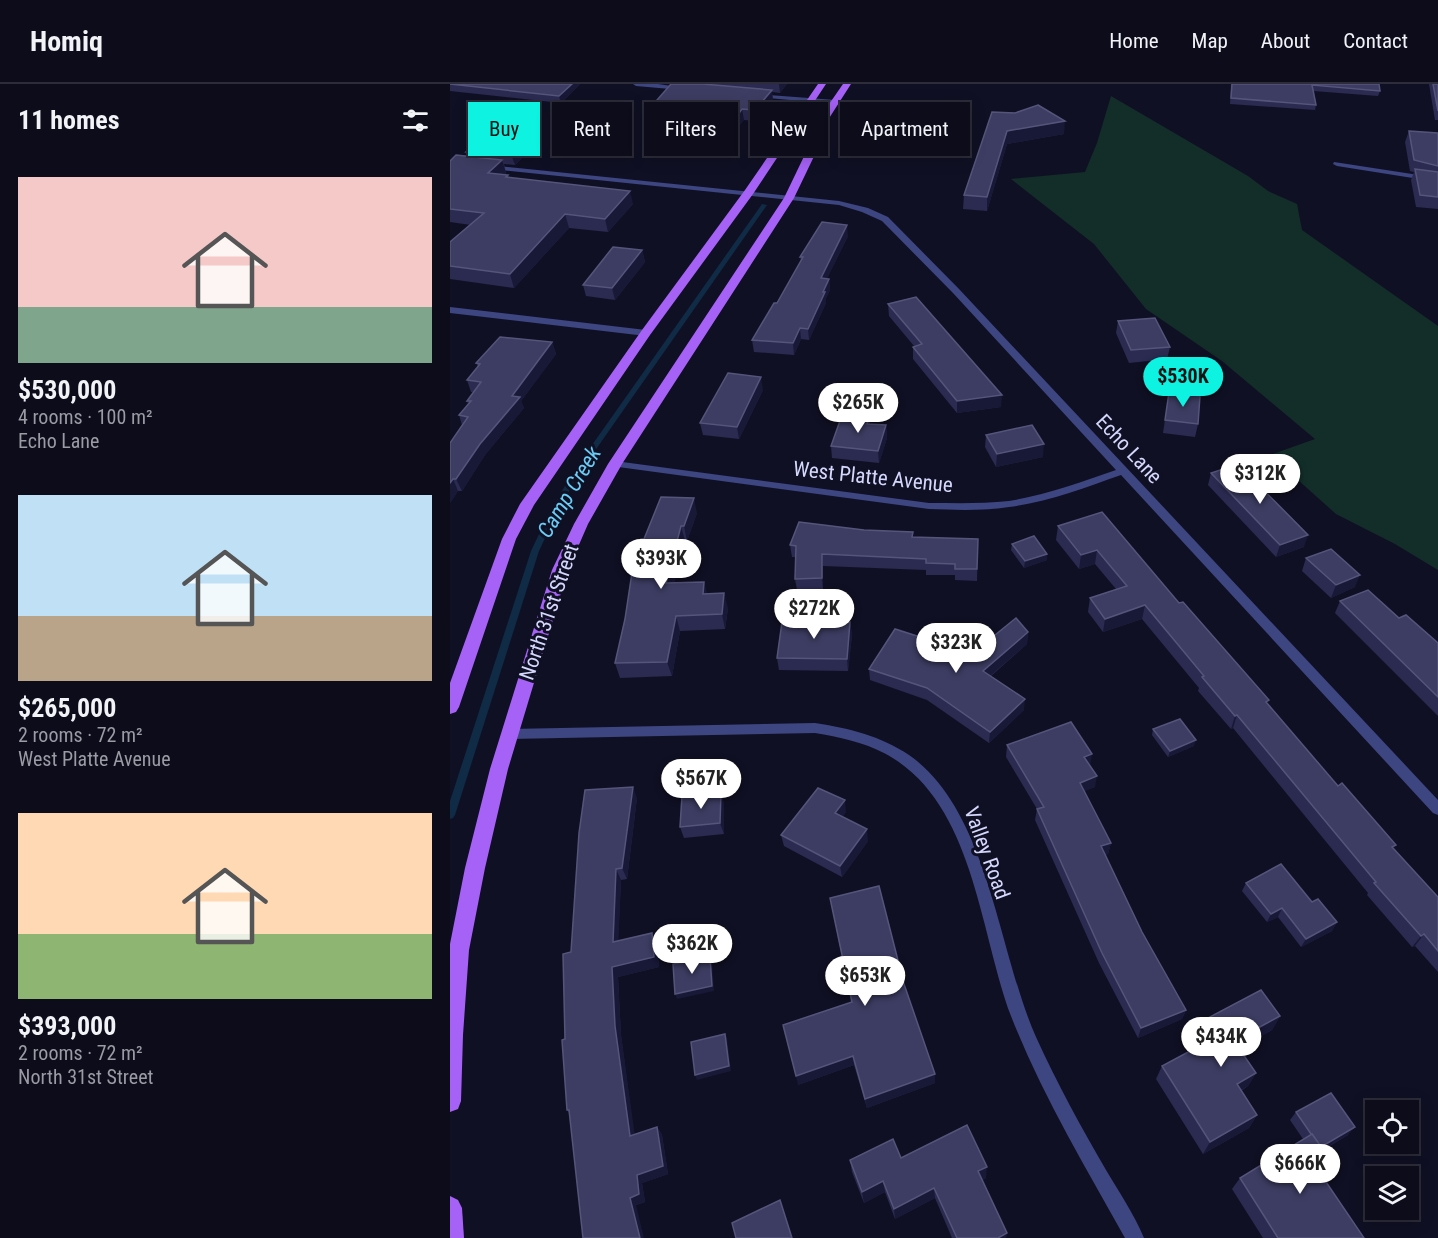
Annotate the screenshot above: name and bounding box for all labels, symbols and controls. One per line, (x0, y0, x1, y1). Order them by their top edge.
text: Homiq (30, 25, 103, 58)
text: Home (1109, 29, 1159, 53)
text: Map (1192, 29, 1228, 53)
text: About (1261, 29, 1310, 53)
text: Contact (1343, 29, 1408, 53)
chip: Buy (468, 102, 540, 156)
chip: Rent (552, 102, 632, 156)
chip: Filters (644, 102, 738, 156)
chip: New (750, 102, 828, 156)
chip: Apartment (840, 102, 970, 156)
icon: filters (399, 104, 432, 137)
text: 11 homes (18, 105, 120, 135)
icon: home (171, 216, 279, 324)
pin: $530K (1141, 357, 1225, 408)
text: $530K (1157, 364, 1209, 388)
text: $530,000 (18, 375, 116, 405)
pin: $265K (816, 383, 900, 434)
text: $265K (832, 390, 884, 414)
text: 4 rooms · 100 m² (18, 405, 153, 429)
street label: Echo Lane (1091, 410, 1167, 489)
text: Echo Lane (18, 429, 99, 453)
water label: Camp Creek (532, 442, 606, 542)
pin: $312K (1218, 454, 1302, 505)
street label: West Platte Avenue (792, 457, 954, 497)
text: $312K (1234, 461, 1286, 485)
icon: home (171, 534, 279, 642)
pin: $393K (619, 539, 703, 590)
street label: North 31st Street (515, 541, 583, 683)
text: $393K (635, 546, 687, 570)
pin: $272K (772, 589, 856, 640)
text: $272K (788, 596, 840, 620)
pin: $323K (914, 623, 998, 674)
text: $323K (930, 630, 982, 654)
text: $265,000 (18, 693, 116, 723)
text: 2 rooms · 72 m² (18, 723, 143, 747)
text: West Platte Avenue (18, 747, 171, 771)
pin: $567K (659, 759, 743, 810)
text: $567K (675, 766, 727, 790)
street label: Valley Road (959, 804, 1015, 902)
icon: home (171, 852, 279, 960)
pin: $362K (650, 924, 734, 975)
text: $362K (666, 931, 718, 955)
pin: $653K (823, 956, 907, 1007)
text: $653K (839, 963, 891, 987)
text: $393,000 (18, 1011, 116, 1041)
pin: $434K (1179, 1017, 1263, 1068)
text: $434K (1195, 1024, 1247, 1048)
text: 2 rooms · 72 m² (18, 1041, 143, 1065)
text: North 31st Street (18, 1065, 153, 1089)
map controls (1365, 1100, 1419, 1220)
button: locate (1365, 1100, 1419, 1154)
pin: $666K (1258, 1144, 1342, 1195)
text: $666K (1274, 1151, 1326, 1175)
button: layers (1365, 1166, 1419, 1220)

